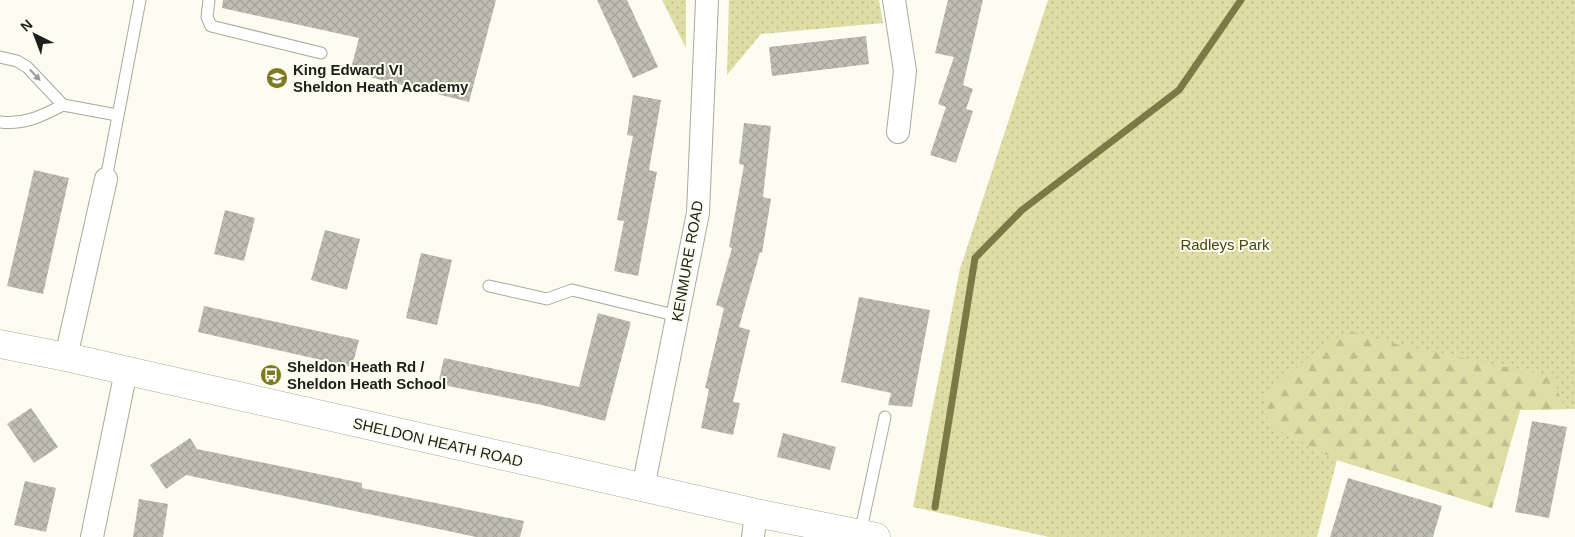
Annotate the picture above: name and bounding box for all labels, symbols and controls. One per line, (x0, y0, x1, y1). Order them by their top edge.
north arrow (10, 10, 60, 60)
text: N (17, 16, 35, 35)
place label: King Edward VI Sheldon Heath Academy (293, 61, 469, 95)
school or university icon: King Edward VI Sheldon Heath Academy (265, 66, 289, 90)
one-way arrow (29, 69, 41, 81)
street label: KENMURE ROAD (668, 199, 706, 323)
park label: Radleys Park (1180, 236, 1270, 253)
place label: Sheldon Heath Rd / Sheldon Heath School (287, 358, 446, 392)
bus stop icon: Sheldon Heath Rd / Sheldon Heath School (259, 363, 283, 387)
street label: SHELDON HEATH ROAD (351, 414, 525, 470)

